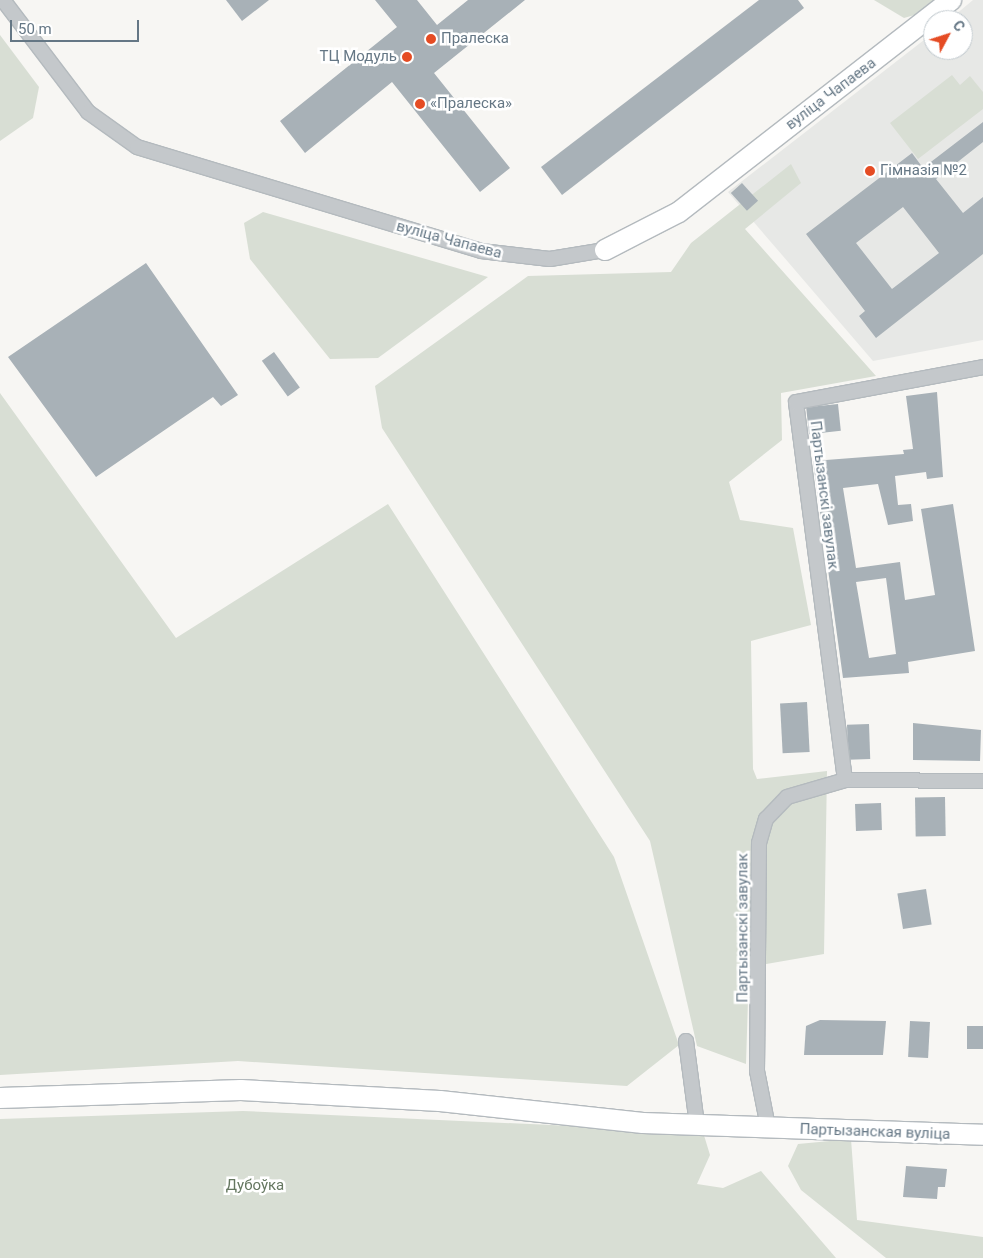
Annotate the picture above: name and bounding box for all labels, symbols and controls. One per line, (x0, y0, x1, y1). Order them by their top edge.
scale bar (12, 10, 141, 42)
north arrow (923, 10, 973, 60)
text: С (950, 17, 968, 35)
text: 50 m (18, 20, 52, 38)
place label: Пралеска (441, 30, 509, 48)
marker: Пралеска (425, 33, 437, 45)
place label: ТЦ Модуль (320, 48, 397, 66)
marker: ТЦ Модуль (401, 51, 413, 63)
street label: вуліца Чапаева (782, 54, 880, 134)
place label: «Пралеска» (430, 95, 512, 113)
marker: «Пралеска» (414, 98, 426, 110)
place label: Гімназія №2 (880, 162, 967, 180)
marker: Гімназія №2 (864, 165, 876, 177)
street label: вуліца Чапаева (394, 217, 504, 263)
street label: Партызанскі завулак (806, 420, 842, 570)
street label: Партызанскі завулак (734, 853, 752, 1003)
street label: Партызанская вуліца (799, 1120, 951, 1144)
park label: Дубоўка (226, 1177, 284, 1195)

